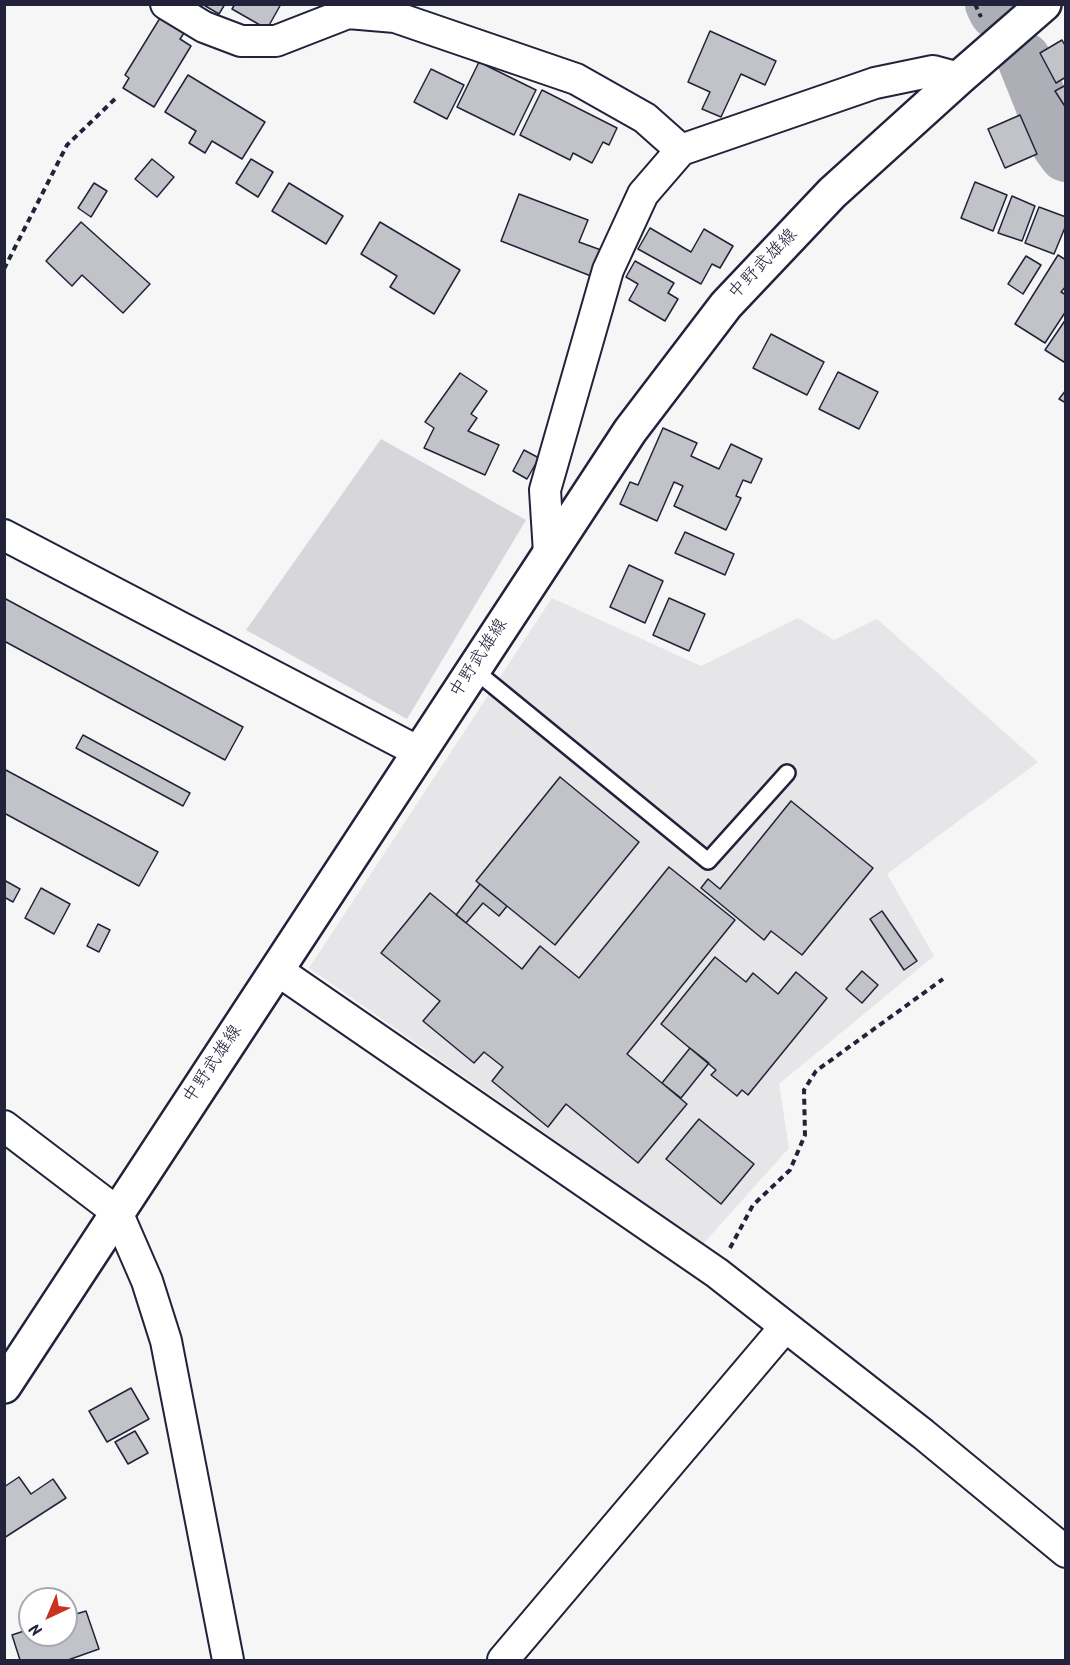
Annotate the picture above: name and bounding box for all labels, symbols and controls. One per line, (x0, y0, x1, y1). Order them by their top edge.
street label: 中野武雄線 (725, 225, 803, 305)
street label: 中野武雄線 (446, 615, 514, 703)
street label: 中野武雄線 (180, 1022, 248, 1108)
north arrow (18, 1587, 78, 1647)
text: N (24, 1616, 49, 1641)

